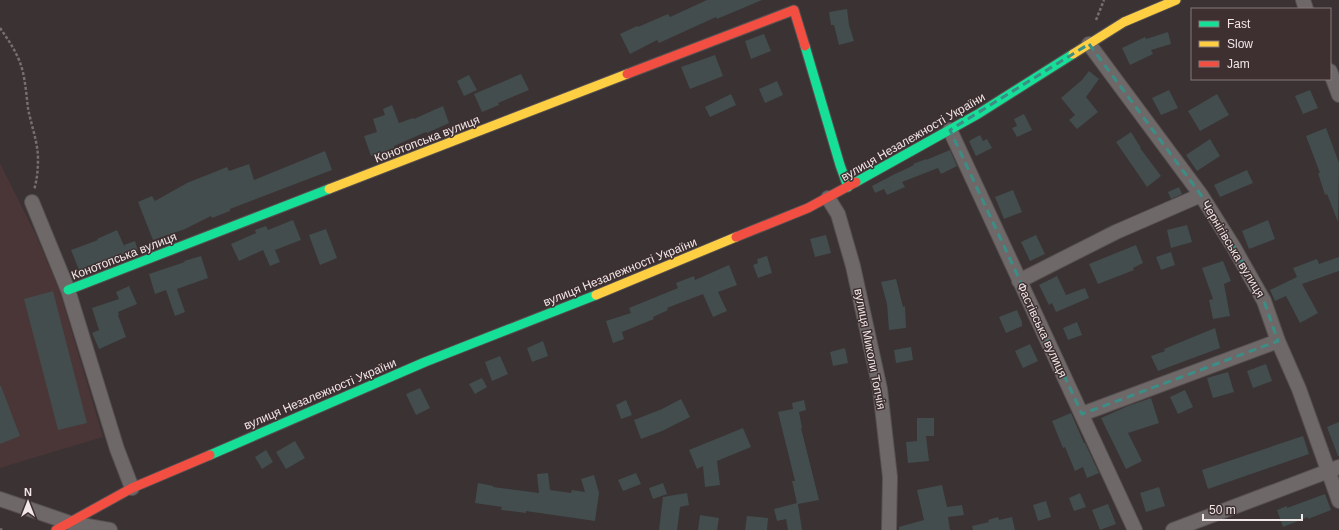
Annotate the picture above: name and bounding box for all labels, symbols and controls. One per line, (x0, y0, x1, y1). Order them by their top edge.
legend (1191, 8, 1331, 80)
text: Fast (1227, 17, 1251, 31)
text: Slow (1227, 37, 1253, 51)
text: Jam (1227, 57, 1250, 71)
street label: вулиця Незалежності України (838, 90, 988, 184)
street label: Конотопська вулиця (372, 112, 482, 166)
street label: Чернігівська вулиця (1199, 198, 1267, 300)
street label: Конотопська вулиця (69, 229, 179, 283)
street label: вулиця Незалежності України (541, 235, 699, 309)
street label: Фастівська вулиця (1014, 280, 1070, 380)
street label: вулиця Миколи Топчія (851, 287, 889, 411)
street label: вулиця Незалежності України (242, 355, 398, 433)
north arrow (8, 482, 48, 522)
text: N (24, 486, 32, 498)
scale bar (1203, 496, 1302, 522)
text: 50 m (1209, 503, 1236, 517)

